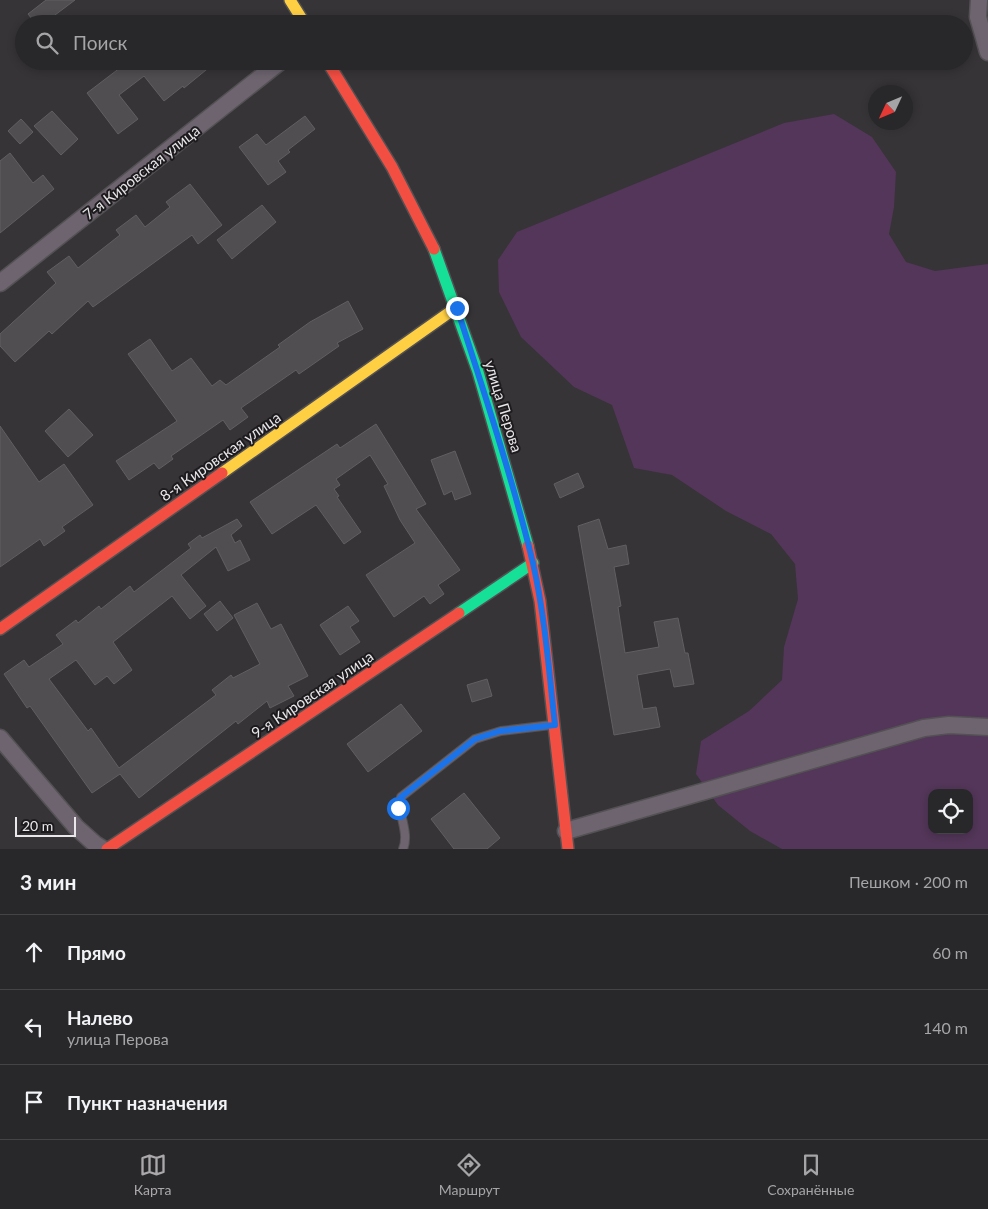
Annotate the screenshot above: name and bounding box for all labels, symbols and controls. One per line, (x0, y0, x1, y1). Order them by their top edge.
search box (15, 15, 973, 70)
icon: search (33, 29, 61, 57)
text: Поиск (73, 31, 127, 54)
north arrow (868, 85, 913, 130)
street label: 7-я Кировская улица (79, 121, 203, 223)
route end (446, 297, 469, 320)
street label: улица Перова (481, 358, 527, 454)
street label: 8-я Кировская улица (156, 408, 284, 504)
street label: 9-я Кировская улица (248, 647, 376, 741)
map controls (928, 789, 973, 834)
button: locate (928, 789, 973, 834)
route start (387, 797, 410, 820)
scale bar (15, 814, 76, 837)
text: 20 m (22, 817, 53, 834)
text: 3 мин (20, 869, 77, 894)
text: Пешком · 200 m (849, 872, 968, 891)
icon: ahead (20, 938, 48, 966)
text: Прямо (67, 941, 126, 964)
text: 60 m (932, 943, 968, 962)
text: Налево (67, 1006, 133, 1029)
icon: left (20, 1013, 48, 1041)
text: 140 m (923, 1018, 968, 1037)
text: улица Перова (67, 1029, 169, 1048)
icon: arrive (20, 1088, 48, 1116)
text: Пункт назначения (67, 1091, 228, 1114)
tab: Карта (134, 1151, 172, 1198)
tab: Маршрут (439, 1151, 500, 1198)
tab: Сохранённые (767, 1151, 854, 1198)

